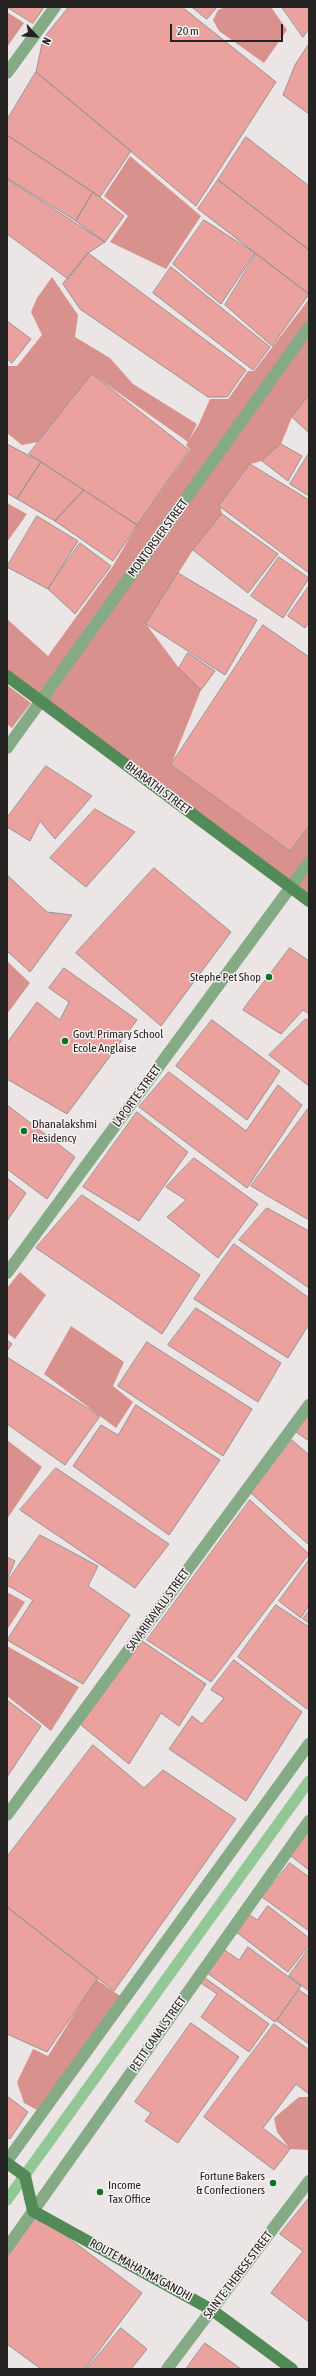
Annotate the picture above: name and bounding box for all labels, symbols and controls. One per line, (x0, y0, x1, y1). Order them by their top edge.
north arrow (16, 16, 56, 56)
scale bar (172, 16, 285, 42)
text: 20 m (177, 24, 199, 38)
text: N (40, 36, 54, 47)
street label: MONTORSIER STREET (125, 496, 191, 580)
street label: BHARATHI STREET (122, 759, 194, 817)
place label: Stephe Pet Shop (190, 970, 261, 984)
marker: Stephe Pet Shop (264, 972, 274, 982)
place label: Govt. Primary School Ecole Anglaise (73, 1027, 163, 1055)
marker: Govt. Primary School Ecole Anglaise (60, 1036, 70, 1046)
street label: LAPORTE STREET (110, 1062, 164, 1130)
place label: Dhanalakshmi Residency (32, 1117, 97, 1145)
marker: Dhanalakshmi Residency (19, 1126, 29, 1136)
street label: SAVARIRAYALU STREET (123, 1566, 193, 1654)
street label: PETIT CANAL STREET (127, 1994, 189, 2074)
place label: Fortune Bakers & Confectioners (196, 2169, 265, 2197)
place label: Income Tax Office (108, 2178, 151, 2206)
marker: Fortune Bakers & Confectioners (268, 2178, 278, 2188)
marker: Income Tax Office (95, 2187, 105, 2197)
street label: SAINTE-THERESE STREET (200, 2228, 276, 2322)
street label: ROUTE MAHATMA GANDHI (87, 2236, 195, 2304)

